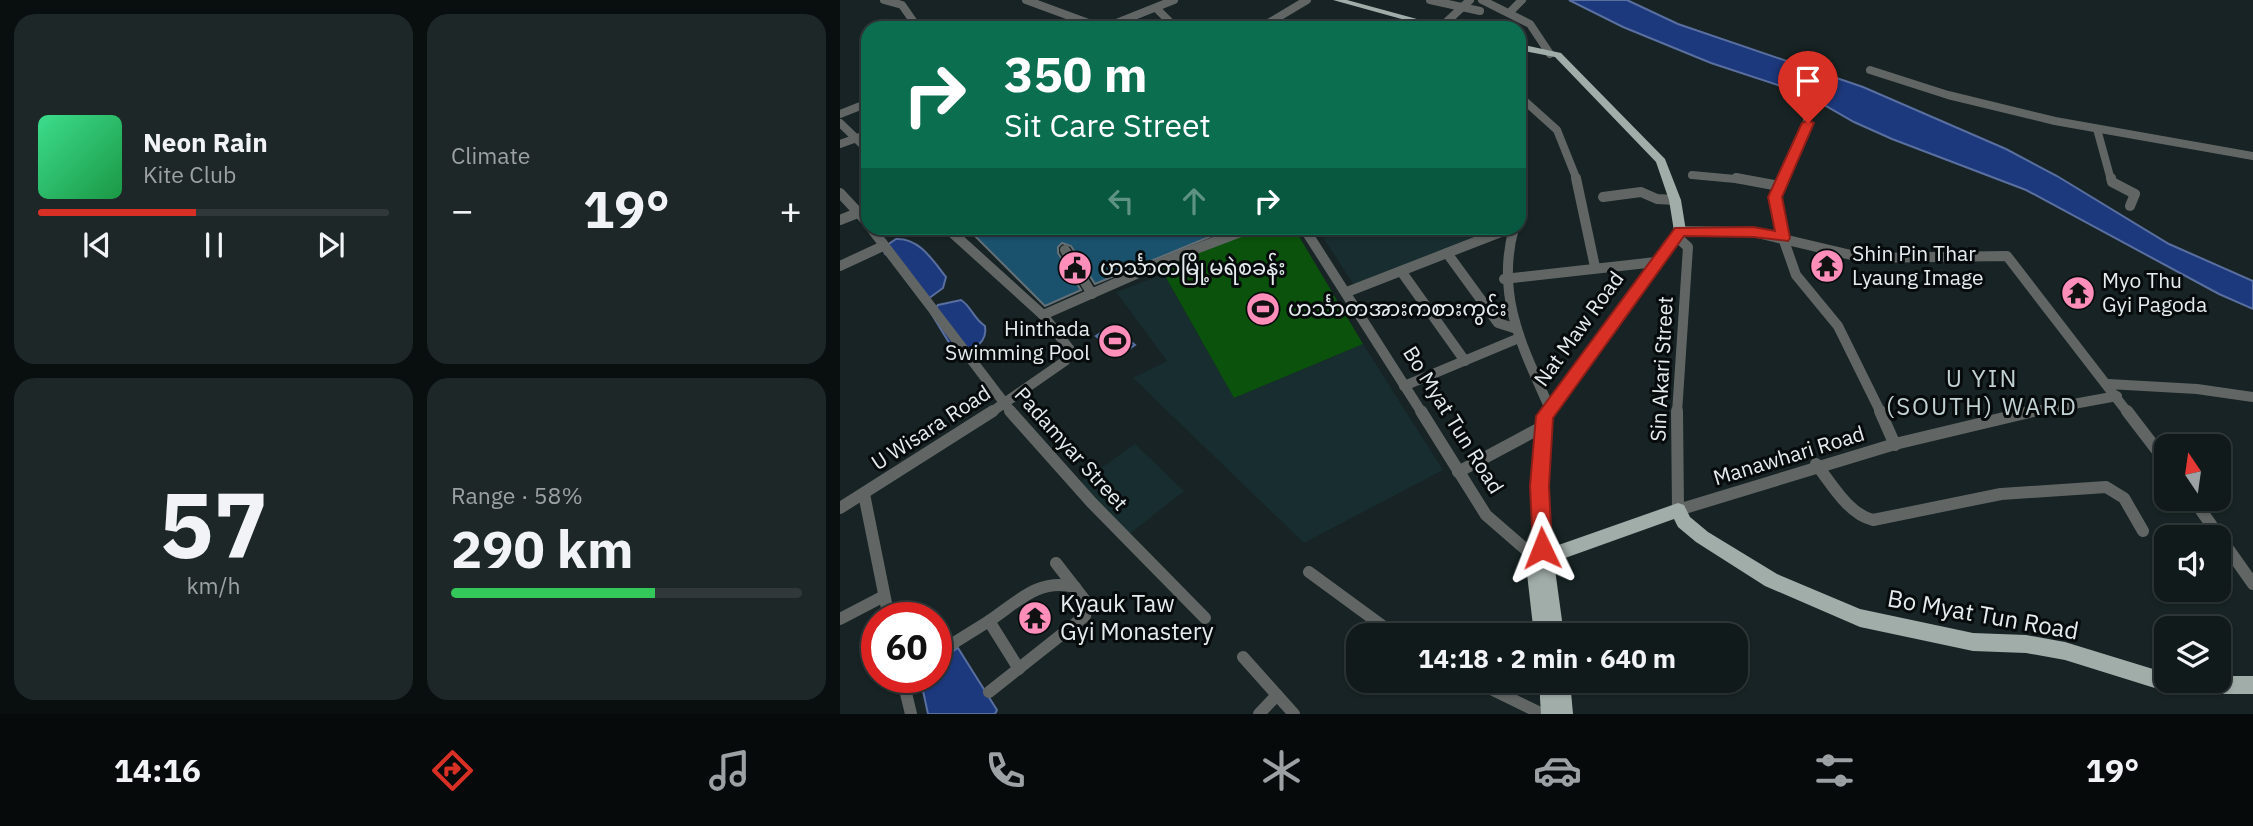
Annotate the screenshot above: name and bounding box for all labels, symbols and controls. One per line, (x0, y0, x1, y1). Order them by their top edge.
text: 350 m (1004, 42, 1148, 105)
icon: right (889, 49, 980, 140)
pin (1778, 51, 1838, 123)
icon: arrive (1789, 62, 1827, 100)
text: Sit Care Street (1004, 104, 1211, 146)
text: Neon Rain (143, 125, 268, 159)
text: Climate (451, 140, 530, 170)
text: Kite Club (143, 159, 236, 189)
text: 19° (583, 175, 670, 242)
icon: left (1102, 182, 1140, 220)
icon: ahead (1175, 182, 1213, 220)
icon: right (1248, 182, 1286, 220)
text: − (451, 185, 474, 234)
text: + (779, 185, 802, 234)
icon: previous (78, 226, 116, 264)
icon: pause (195, 226, 233, 264)
icon: next (312, 226, 350, 264)
place label: Shin Pin Thar Lyaung Image (1852, 239, 1983, 291)
temple icon: Shin Pin Thar Lyaung Image (1808, 247, 1846, 285)
public building icon: ဟင်္သာတမြို့မရဲစခန်း (1056, 249, 1094, 287)
place label: ဟင်္သာတမြို့မရဲစခန်း (1100, 252, 1286, 285)
street label: Nat Maw Road (1527, 265, 1629, 392)
place label: Myo Thu Gyi Pagoda (2102, 266, 2207, 318)
temple icon: Myo Thu Gyi Pagoda (2059, 274, 2097, 312)
sports icon: ဟင်္သာတအားကစားကွင်း (1244, 290, 1282, 328)
place label: ဟင်္သာတအားကစားကွင်း (1288, 293, 1507, 325)
street label: Sin Akari Street (1643, 296, 1679, 442)
place label: Hinthada Swimming Pool (945, 314, 1090, 366)
sports icon: Hinthada Swimming Pool (1096, 322, 1134, 360)
street label: Bo Myat Tun Road (1397, 340, 1511, 499)
district label: U YIN (SOUTH) WARD (1886, 362, 2078, 422)
street label: U Wisara Road (866, 378, 995, 476)
street label: Padamyar Street (1009, 381, 1135, 516)
street label: Manawhari Road (1710, 419, 1868, 491)
north arrow (2154, 434, 2231, 511)
map controls (2154, 434, 2231, 693)
text: 57 (159, 465, 268, 583)
text: Range · 58% (451, 480, 583, 510)
position arrow (1505, 511, 1579, 585)
text: 290 km (451, 515, 633, 582)
button: sound (2154, 525, 2231, 602)
text: km/h (186, 570, 241, 600)
street label: Bo Myat Tun Road (1885, 581, 2081, 647)
place label: Kyauk Taw Gyi Monastery (1060, 587, 1214, 647)
temple icon: Kyauk Taw Gyi Monastery (1016, 599, 1054, 637)
speed limit sign: 60 (861, 602, 952, 693)
button: layers (2154, 616, 2231, 693)
text: 14:18 · 2 min · 640 m (1418, 641, 1676, 675)
icon: directions (428, 746, 477, 795)
icon: music (705, 746, 754, 795)
icon: phone (981, 746, 1030, 795)
icon: climate (1257, 746, 1306, 795)
icon: car (1533, 746, 1582, 795)
icon: filters (1810, 746, 1859, 795)
text: 14:16 (114, 749, 201, 791)
text: 19° (2086, 749, 2139, 791)

